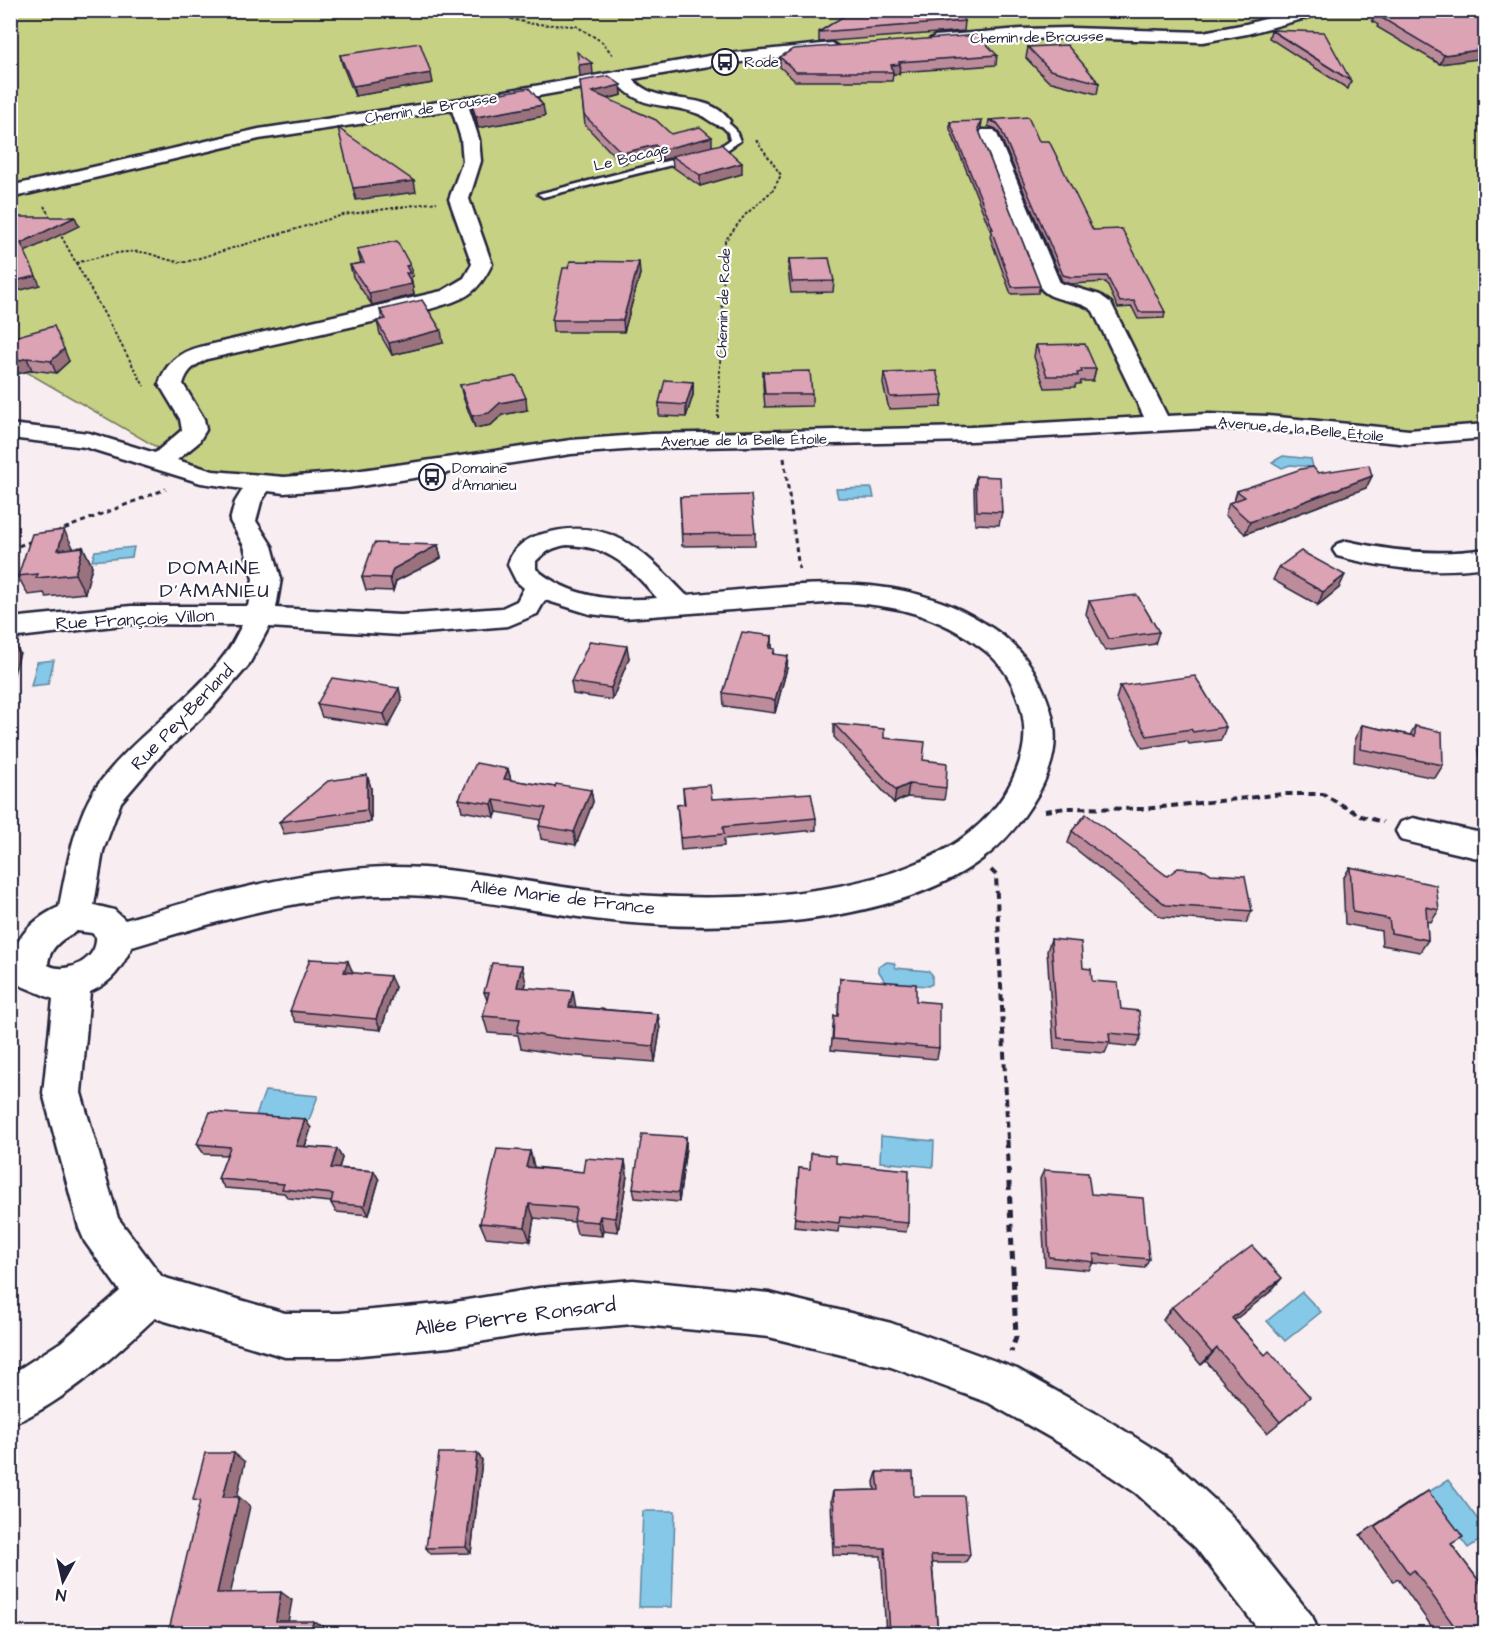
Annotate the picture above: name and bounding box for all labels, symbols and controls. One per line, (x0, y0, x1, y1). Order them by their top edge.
street label: Chemin de Brousse (970, 26, 1104, 49)
bus stop icon: Rode (710, 47, 740, 77)
place label: Rode (744, 52, 779, 73)
street label: Chemin de Brousse (363, 88, 499, 129)
street label: Le Bocage (591, 138, 671, 178)
street label: Chemin de Rode (711, 247, 736, 359)
street label: Avenue de la Belle Étoile (1217, 412, 1385, 447)
street label: Avenue de la Belle Étoile (661, 429, 827, 452)
place label: Domaine d'Amanieu (452, 458, 517, 496)
bus stop icon: Domaine d'Amanieu (417, 462, 447, 492)
district label: DOMAINE D'AMANIEU (160, 554, 270, 605)
street label: Rue François Villon (55, 603, 215, 636)
street label: Rue Pey-Berland (125, 659, 240, 776)
street label: Allée Marie de France (469, 874, 657, 921)
street label: Allée Pierre Ronsard (413, 1290, 618, 1343)
north arrow (33, 1551, 93, 1611)
text: N (55, 1583, 68, 1606)

